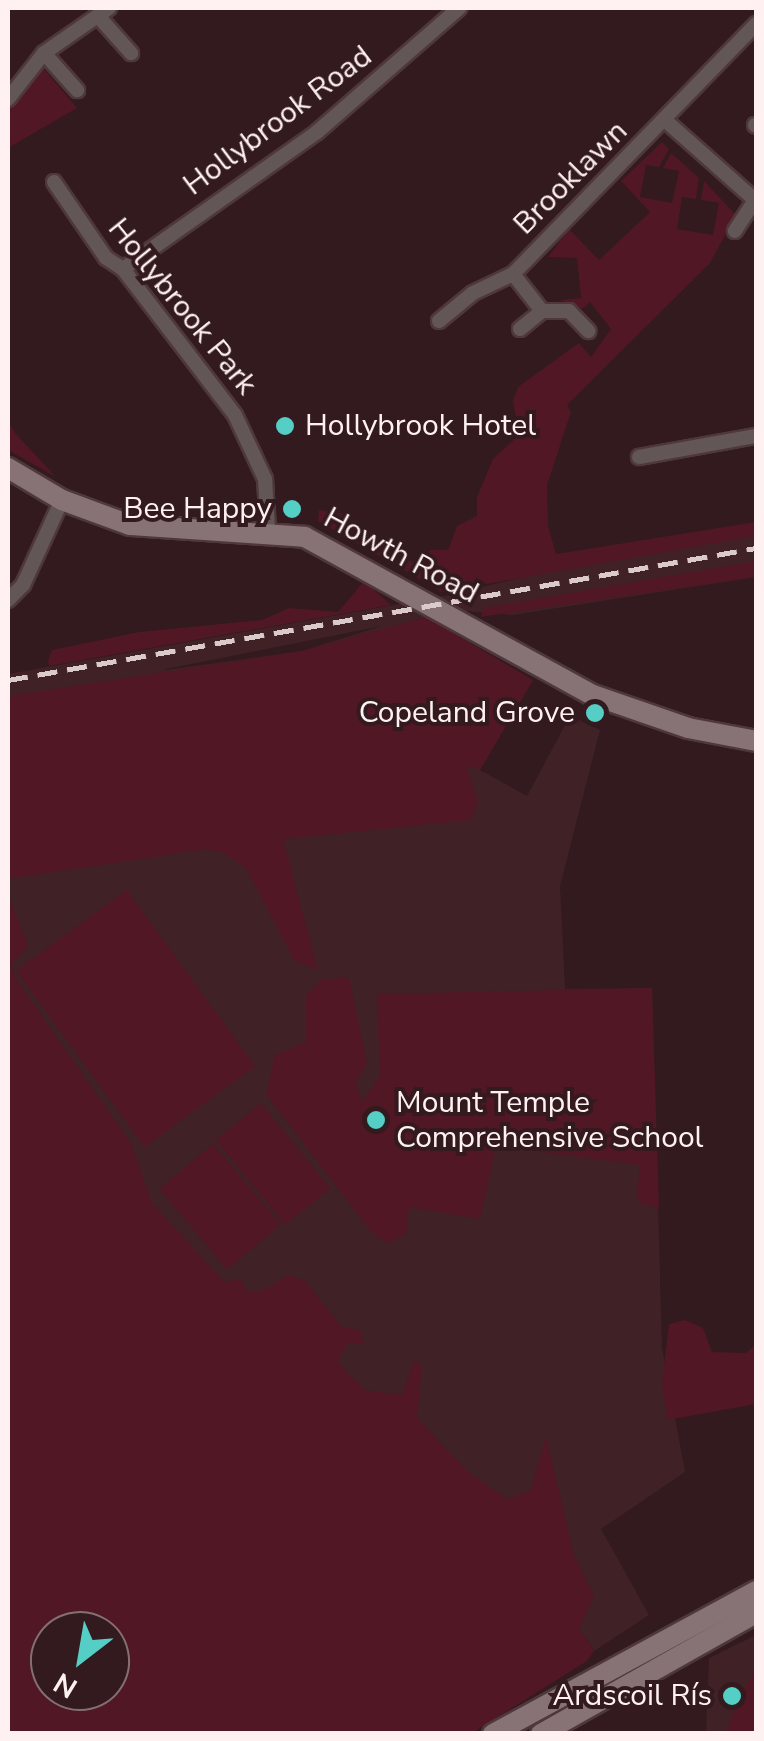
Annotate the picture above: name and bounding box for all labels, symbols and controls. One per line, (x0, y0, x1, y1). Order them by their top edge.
street label: Hollybrook Road (177, 39, 379, 203)
street label: Brooklawn (507, 114, 635, 242)
street label: Hollybrook Park (100, 212, 264, 402)
place label: Hollybrook Hotel (305, 408, 536, 444)
marker: Hollybrook Hotel (274, 415, 296, 437)
place label: Bee Happy (123, 491, 272, 527)
marker: Bee Happy (281, 498, 303, 520)
street label: Howth Road (318, 500, 484, 612)
place label: Copeland Grove (359, 695, 575, 731)
marker: Copeland Grove (584, 702, 606, 724)
place label: Mount Temple Comprehensive School (396, 1085, 703, 1156)
marker: Mount Temple Comprehensive School (365, 1109, 387, 1131)
north arrow (30, 1611, 130, 1711)
text: N (47, 1663, 84, 1707)
place label: Ardscoil Rís (552, 1678, 712, 1714)
marker: Ardscoil Rís (721, 1685, 743, 1707)

